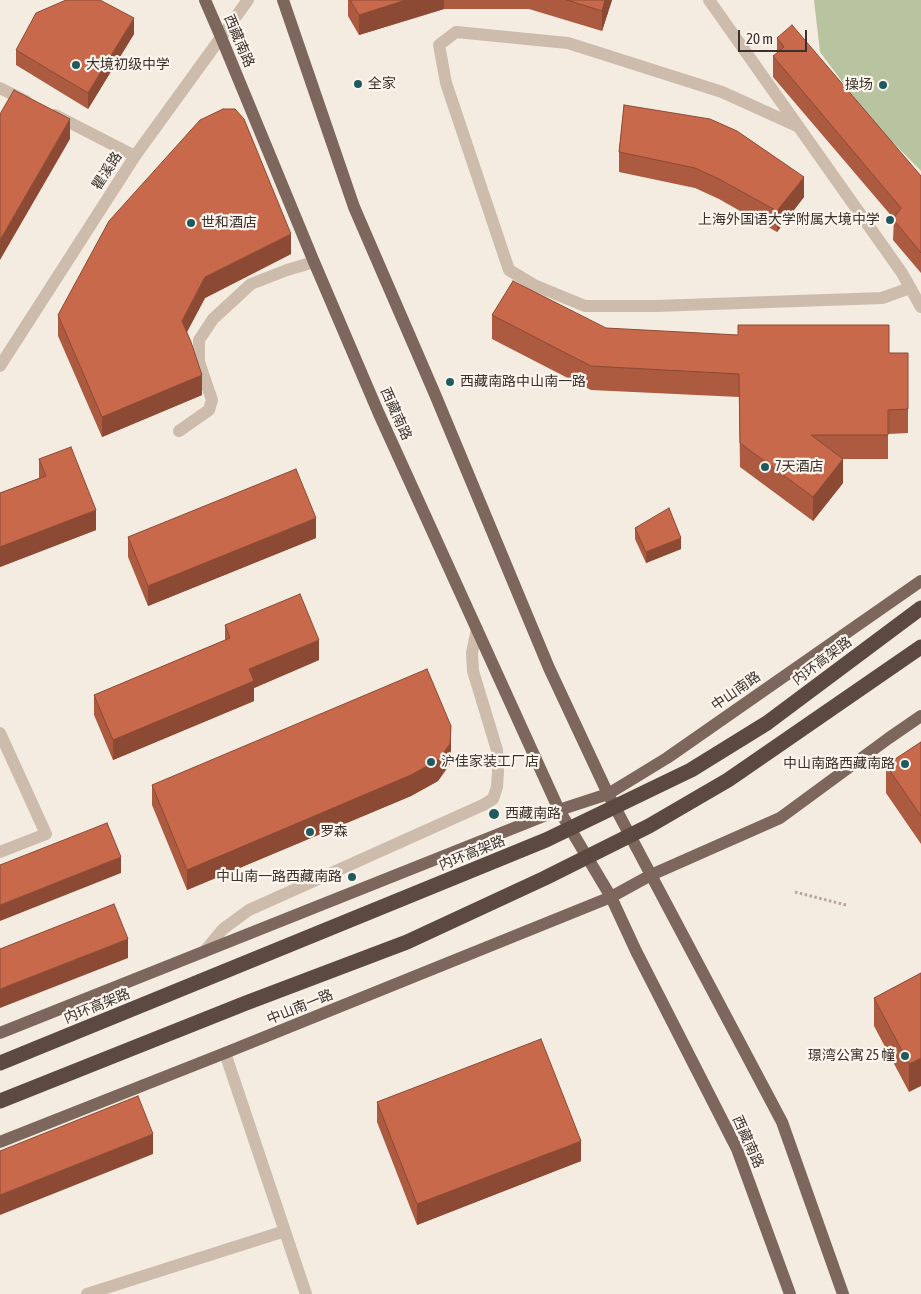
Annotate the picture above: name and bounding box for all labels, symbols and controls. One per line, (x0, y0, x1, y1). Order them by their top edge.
street label: 西藏南路 (220, 12, 258, 70)
scale bar (741, 20, 810, 52)
text: 20 m (746, 30, 773, 47)
place label: 大境初级中学 (86, 57, 170, 73)
marker: 大境初级中学 (70, 59, 82, 71)
place label: 全家 (368, 76, 396, 92)
place label: 操场 (845, 77, 873, 93)
marker: 全家 (352, 78, 364, 90)
marker: 操场 (877, 79, 889, 91)
street label: 瞿溪路 (89, 149, 125, 193)
place label: 上海外国语大学附属大境中学 (698, 212, 880, 228)
marker: 上海外国语大学附属大境中学 (884, 214, 896, 226)
place label: 世和酒店 (201, 215, 257, 231)
marker: 世和酒店 (185, 217, 197, 229)
place label: 西藏南路中山南一路 (460, 374, 586, 390)
marker: 西藏南路中山南一路 (444, 376, 456, 388)
street label: 西藏南路 (377, 385, 415, 443)
place label: 7天酒店 (775, 459, 824, 475)
marker: 7天酒店 (759, 461, 771, 473)
street label: 内环高架路 (789, 633, 855, 689)
street label: 中山南路 (708, 668, 764, 714)
place label: 沪佳家装工厂店 (441, 754, 539, 770)
marker: 沪佳家装工厂店 (425, 756, 437, 768)
place label: 中山南路西藏南路 (783, 756, 895, 772)
marker: 中山南路西藏南路 (899, 758, 911, 770)
place label: 西藏南路 (505, 806, 561, 822)
marker: 西藏南路 (487, 807, 501, 821)
place label: 罗森 (320, 824, 348, 840)
marker: 罗森 (304, 826, 316, 838)
street label: 内环高架路 (436, 832, 508, 874)
place label: 中山南一路西藏南路 (216, 869, 342, 885)
marker: 中山南一路西藏南路 (346, 871, 358, 883)
street label: 内环高架路 (61, 985, 133, 1027)
street label: 中山南一路 (264, 986, 336, 1028)
place label: 璟湾公寓 25 幢 (808, 1048, 895, 1064)
marker: 璟湾公寓 25 幢 (899, 1050, 911, 1062)
street label: 西藏南路 (729, 1113, 767, 1171)

